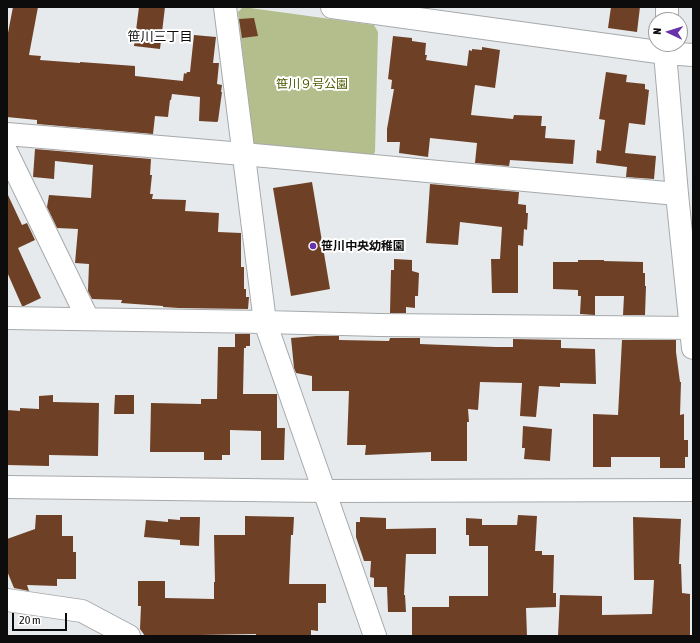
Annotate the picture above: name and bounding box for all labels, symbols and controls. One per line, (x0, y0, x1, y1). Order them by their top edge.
north arrow (648, 12, 688, 52)
text: N (651, 28, 663, 35)
district label: 笹川三丁目 (128, 29, 192, 45)
park label: 笹川９号公園 (276, 77, 348, 91)
place label: 笹川中央幼稚園 (321, 239, 405, 253)
marker: 笹川中央幼稚園 (308, 241, 318, 251)
scale bar (14, 605, 69, 631)
text: 20 m (19, 613, 41, 627)

